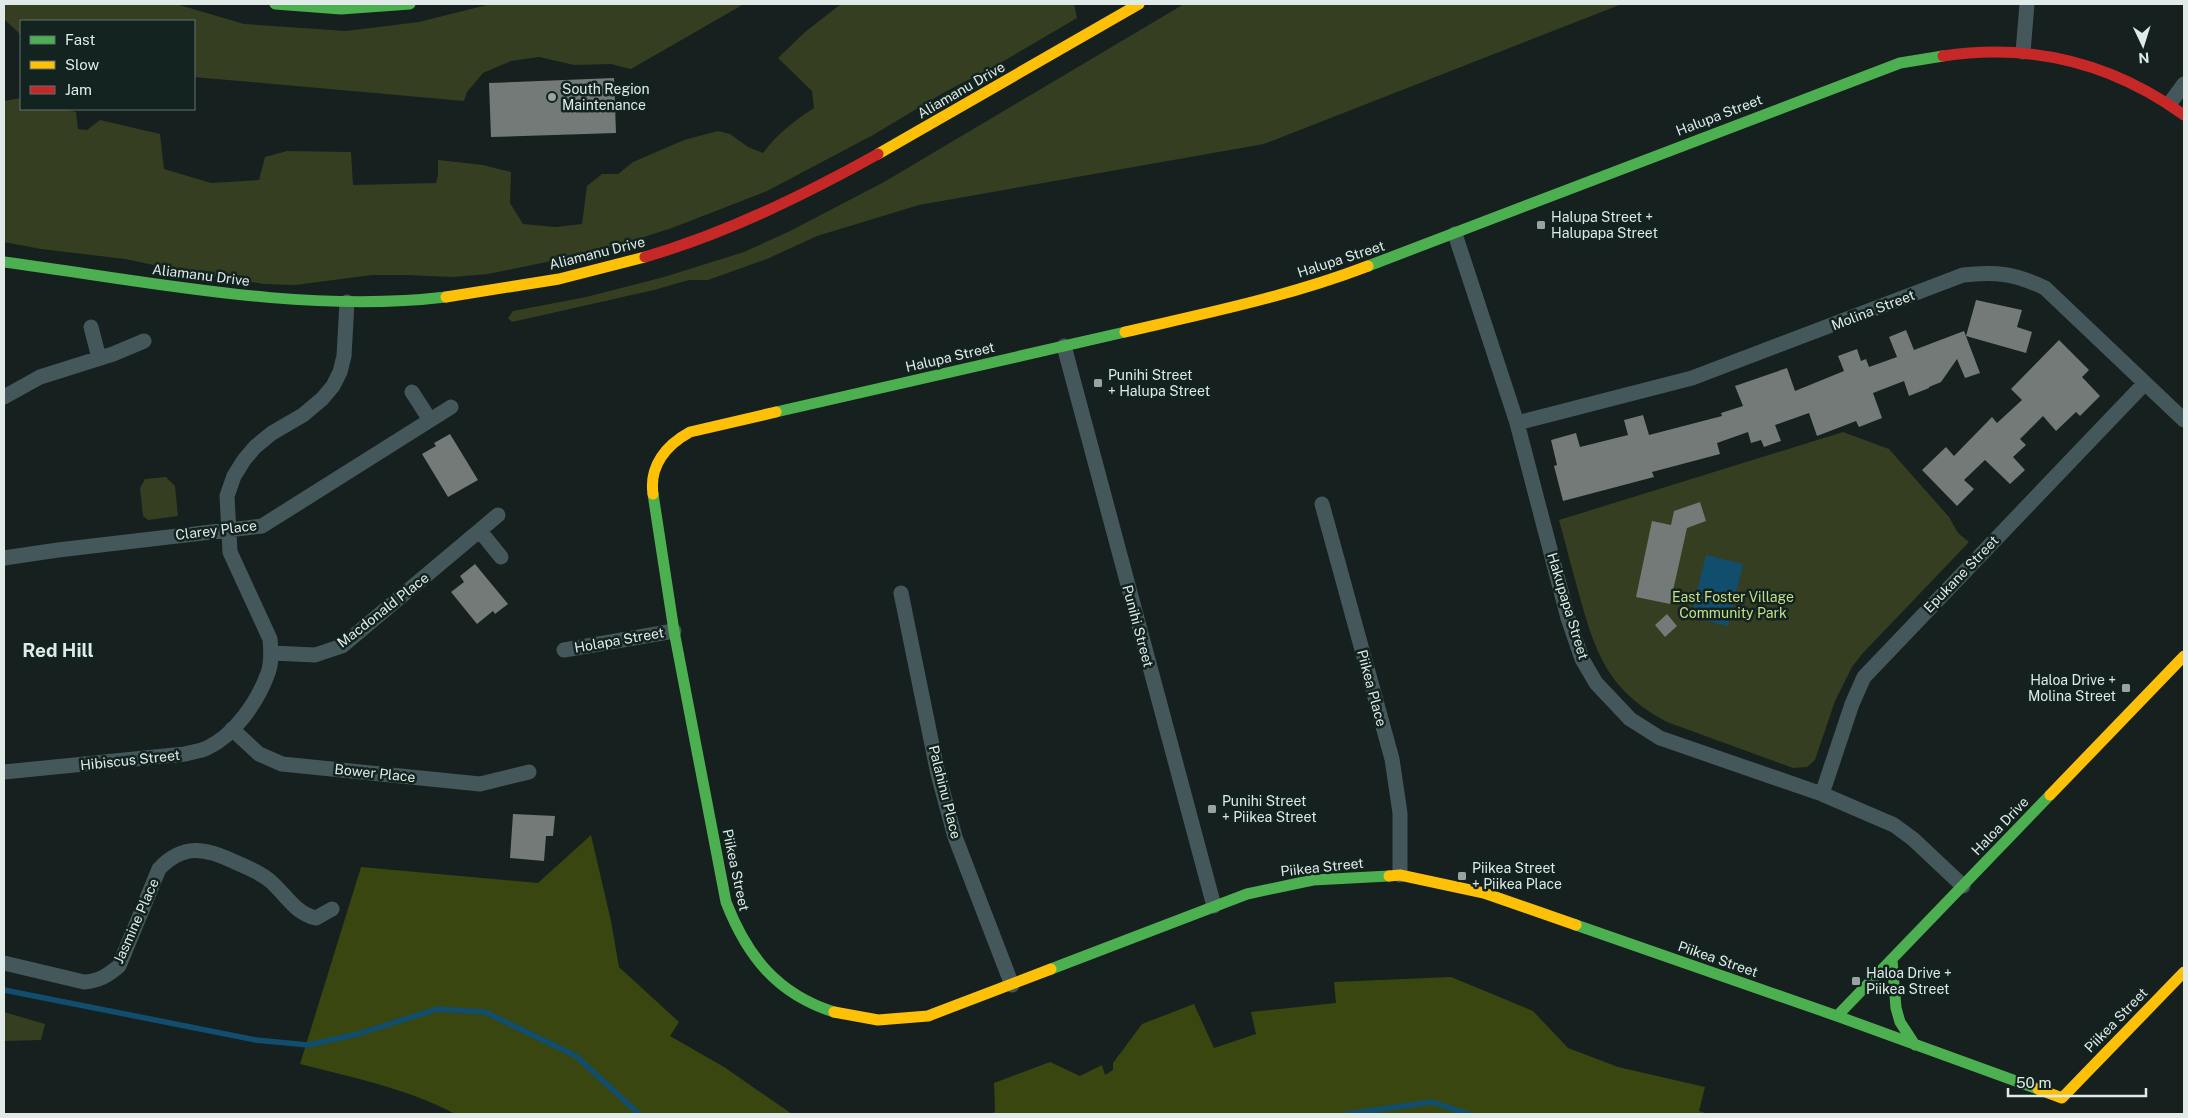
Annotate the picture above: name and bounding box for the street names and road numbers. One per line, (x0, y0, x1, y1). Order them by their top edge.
street label: Aliamanu Drive (914, 58, 1008, 121)
street label: Halupa Street (1674, 91, 1764, 139)
street label: Aliamanu Drive (547, 233, 647, 273)
street label: Halupa Street (1295, 237, 1387, 281)
street label: Aliamanu Drive (151, 261, 251, 289)
street label: Molina Street (1829, 287, 1917, 333)
street label: Halupa Street (904, 339, 996, 375)
street label: Clarey Place (174, 517, 258, 543)
street label: Epukane Street (1920, 532, 2002, 616)
street label: Hakupapa Street (1544, 551, 1592, 661)
street label: Macdonald Place (334, 569, 432, 651)
street label: Punihi Street (1119, 583, 1157, 669)
street label: Holapa Street (573, 624, 665, 656)
street label: Piikea Place (1354, 648, 1390, 728)
street label: Palahinu Place (926, 743, 964, 841)
street label: Hibiscus Street (79, 747, 181, 773)
street label: Bower Place (334, 761, 416, 785)
street label: Haloa Drive (1968, 793, 2032, 858)
street label: Piikea Street (720, 828, 752, 912)
street label: Piikea Street (1280, 855, 1364, 879)
street label: Jasmine Place (110, 876, 162, 966)
street label: Piikea Street (1676, 938, 1760, 980)
street label: Piikea Street (2081, 984, 2151, 1056)

